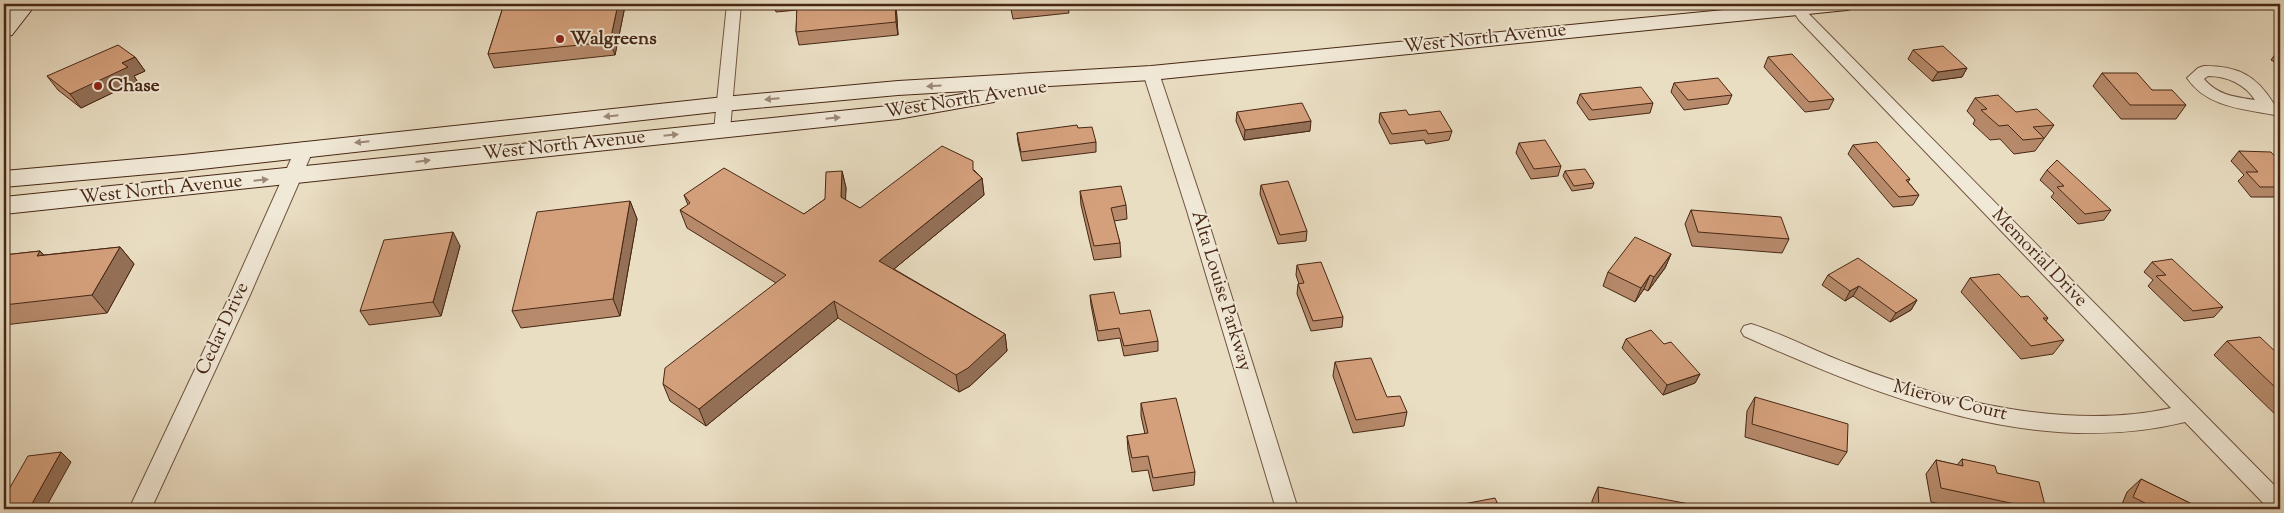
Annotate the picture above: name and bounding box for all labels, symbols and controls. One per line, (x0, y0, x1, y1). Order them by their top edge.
street label: West North Avenue (1402, 17, 1568, 61)
place label: Walgreens (570, 26, 657, 53)
marker: Walgreens (554, 33, 566, 45)
place label: Chase (108, 73, 160, 100)
street label: West North Avenue (883, 74, 1049, 126)
marker: Chase (92, 80, 104, 92)
one-way arrow (926, 82, 942, 90)
one-way arrow (764, 96, 780, 104)
one-way arrow (602, 112, 618, 120)
one-way arrow (825, 114, 841, 122)
street label: West North Avenue (481, 124, 647, 168)
one-way arrow (664, 131, 680, 139)
one-way arrow (354, 138, 370, 146)
one-way arrow (415, 157, 431, 165)
street label: West North Avenue (78, 168, 244, 212)
one-way arrow (253, 176, 269, 184)
street label: Memorial Drive (1985, 202, 2093, 314)
street label: Alta Louise Parkway (1184, 207, 1258, 375)
street label: Cedar Drive (190, 278, 256, 380)
street label: Mierow Court (1890, 374, 2010, 428)

